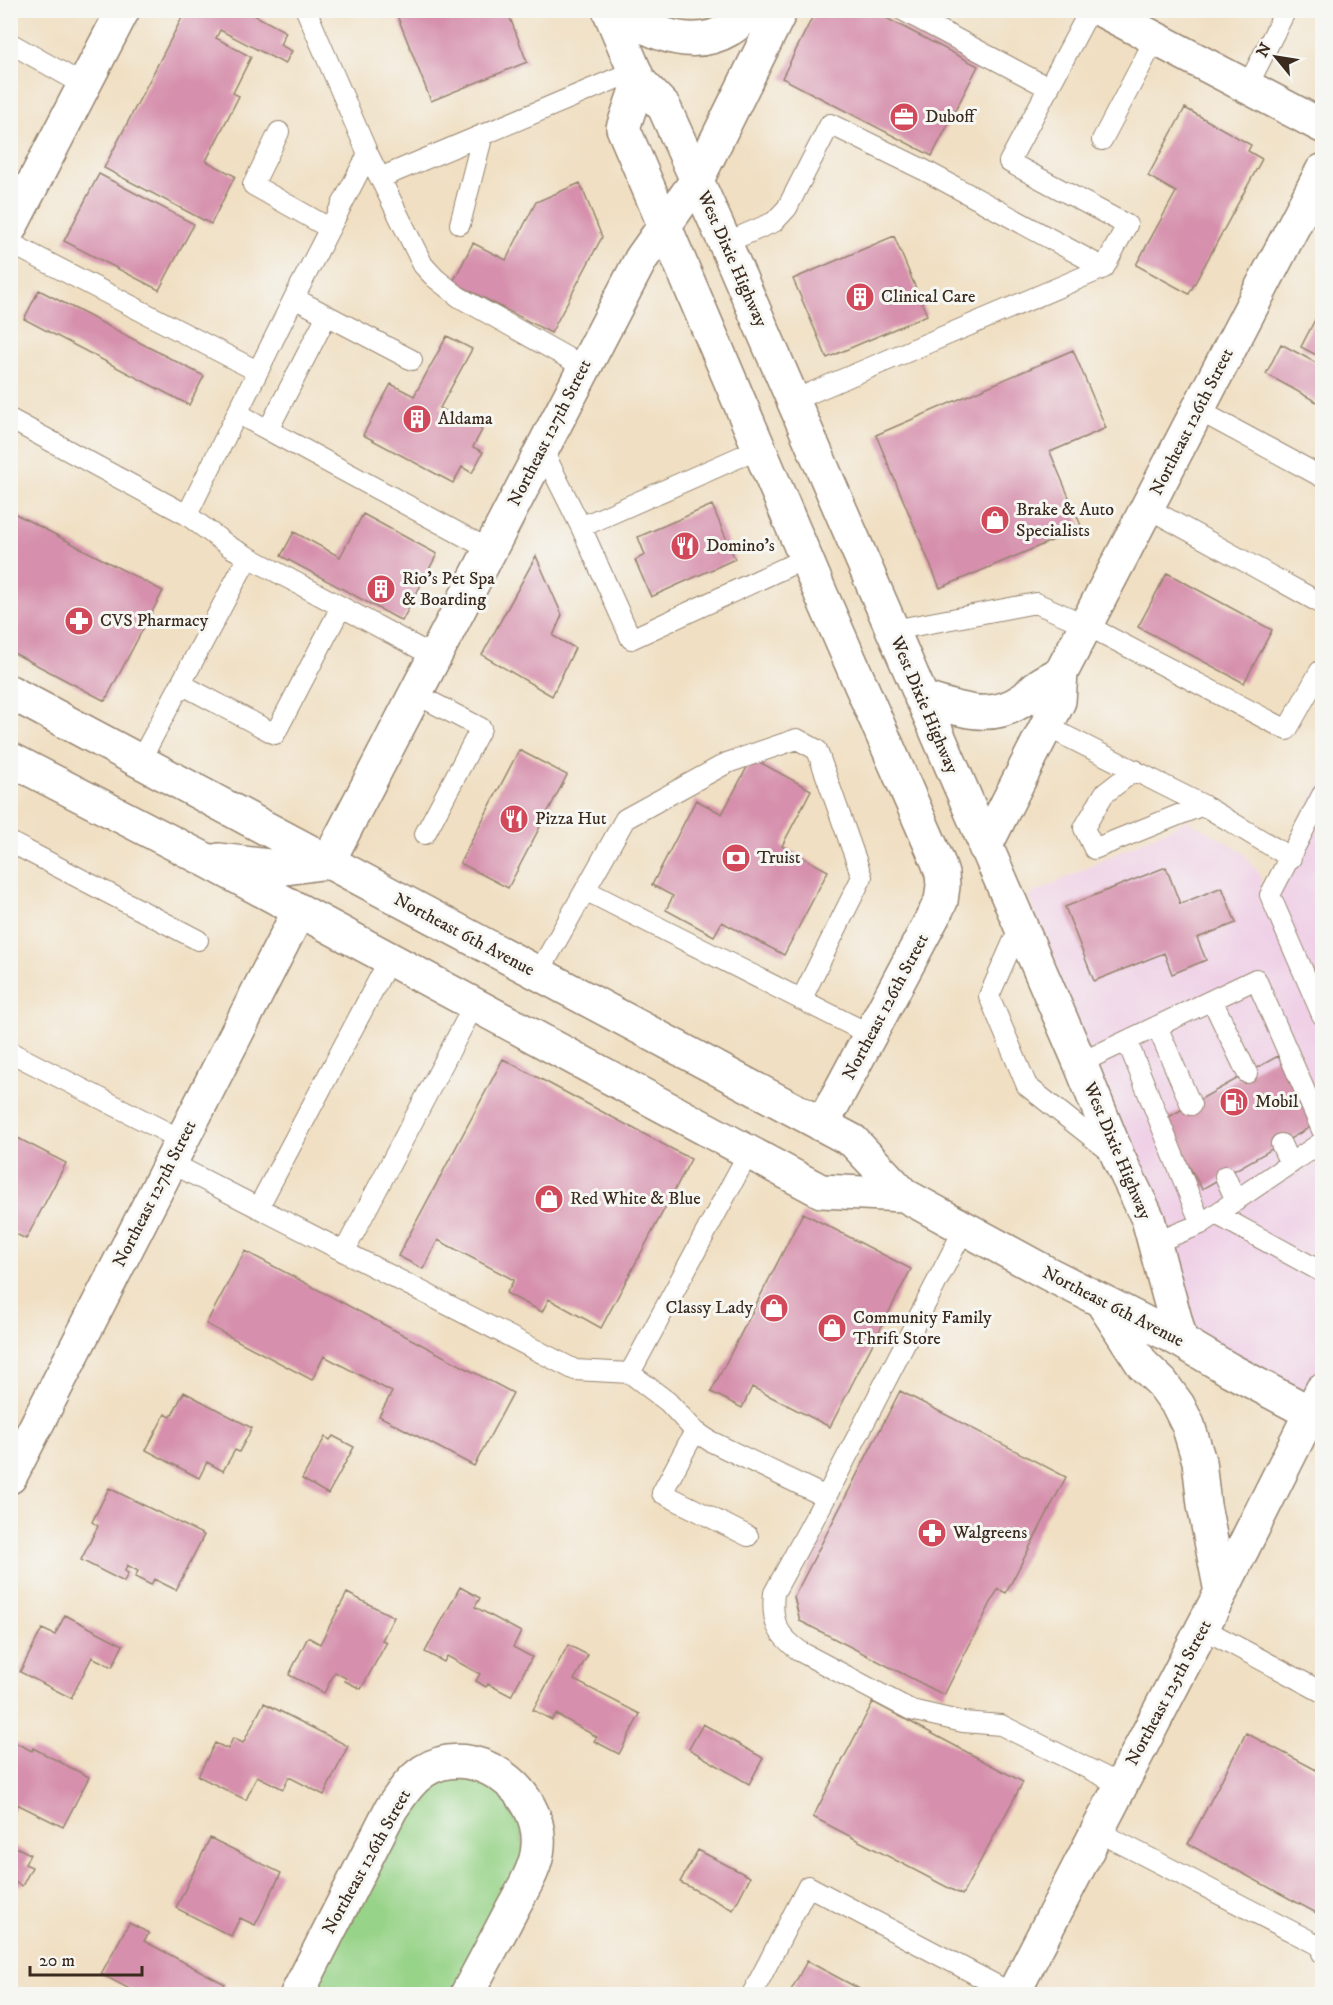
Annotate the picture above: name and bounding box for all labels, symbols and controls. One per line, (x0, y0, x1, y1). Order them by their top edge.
north arrow (1246, 27, 1306, 87)
text: N (1252, 39, 1276, 61)
office icon: Duboff (888, 101, 920, 133)
place label: Duboff (925, 106, 977, 128)
street label: West Dixie Highway (692, 186, 772, 331)
building icon: Clinical Care (844, 281, 876, 313)
place label: Clinical Care (881, 286, 976, 308)
street label: Northeast 126th Street (1145, 345, 1239, 499)
street label: Northeast 127th Street (503, 356, 597, 510)
building icon: Aldama (401, 403, 433, 435)
place label: Aldama (438, 408, 493, 430)
place label: Brake & Auto Specialists (1016, 499, 1114, 542)
shop icon: Brake & Auto Specialists (979, 504, 1011, 536)
restaurant icon: Domino's (669, 530, 701, 562)
place label: Domino's (706, 535, 775, 557)
place label: Rio's Pet Spa & Boarding (402, 568, 495, 611)
building icon: Rio's Pet Spa & Boarding (365, 573, 397, 605)
pharmacy icon: CVS Pharmacy (63, 605, 95, 637)
place label: CVS Pharmacy (100, 610, 209, 632)
street label: West Dixie Highway (885, 632, 963, 777)
restaurant icon: Pizza Hut (498, 803, 530, 835)
place label: Pizza Hut (535, 808, 607, 830)
bank icon: Truist (720, 842, 752, 874)
place label: Truist (757, 847, 801, 869)
street label: Northeast 6th Avenue (390, 889, 538, 981)
street label: Northeast 126th Street (838, 930, 934, 1084)
street label: West Dixie Highway (1078, 1078, 1156, 1223)
fuel station icon: Mobil (1218, 1086, 1250, 1118)
place label: Mobil (1255, 1091, 1299, 1113)
street label: Northeast 127th Street (108, 1117, 202, 1271)
shop icon: Red White & Blue (533, 1183, 565, 1215)
place label: Red White & Blue (570, 1188, 701, 1210)
street label: Northeast 6th Avenue (1039, 1262, 1187, 1352)
shop icon: Classy Lady (758, 1292, 790, 1324)
place label: Classy Lady (666, 1297, 753, 1319)
place label: Community Family Thrift Store (853, 1307, 992, 1350)
shop icon: Community Family Thrift Store (816, 1312, 848, 1344)
pharmacy icon: Walgreens (916, 1517, 948, 1549)
place label: Walgreens (952, 1522, 1027, 1544)
street label: Northeast 125th Street (1121, 1616, 1217, 1770)
street label: Northeast 126th Street (318, 1786, 416, 1938)
scale bar (30, 1939, 142, 1977)
text: 20 m (39, 1950, 75, 1972)

